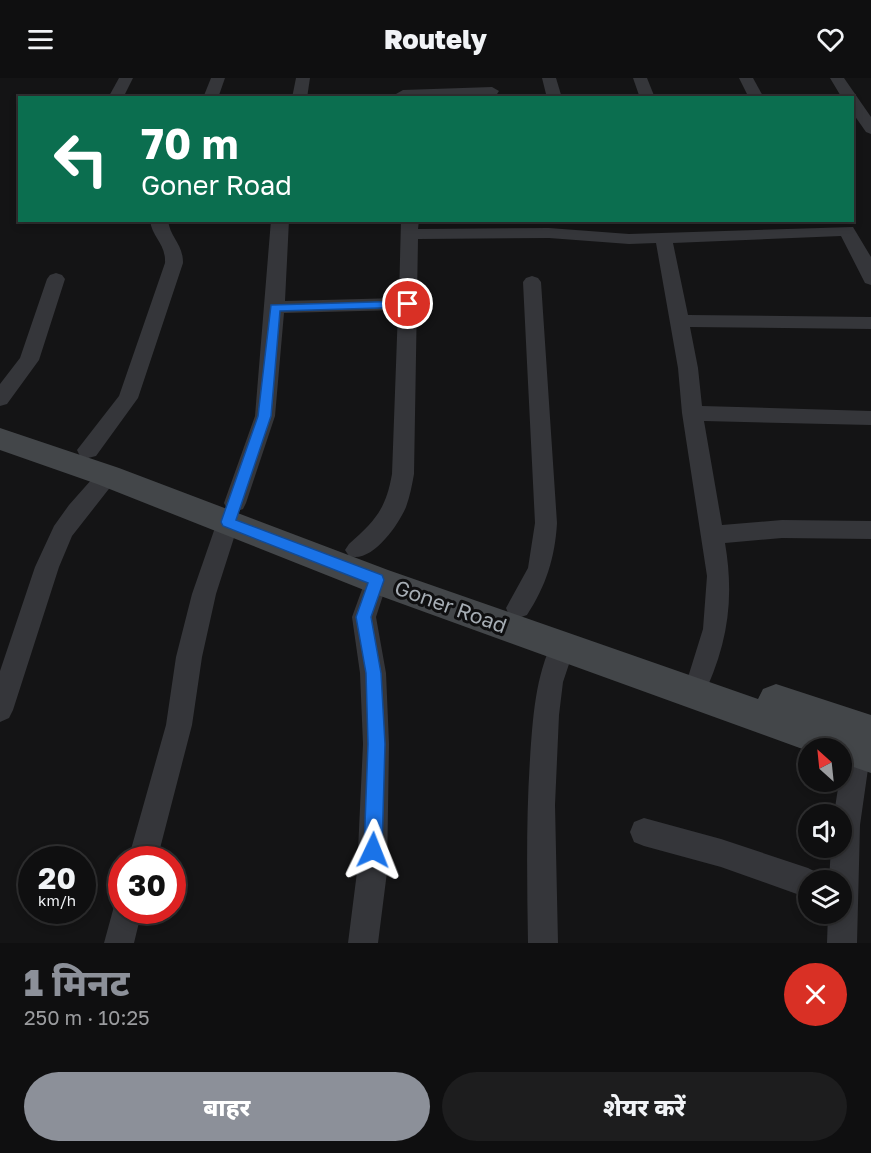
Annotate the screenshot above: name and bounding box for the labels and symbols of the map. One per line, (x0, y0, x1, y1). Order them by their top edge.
pin (382, 278, 433, 329)
street label: Goner Road (391, 574, 511, 638)
north arrow (798, 738, 852, 792)
position arrow (341, 818, 405, 882)
speed limit sign: 30 (108, 846, 186, 924)

